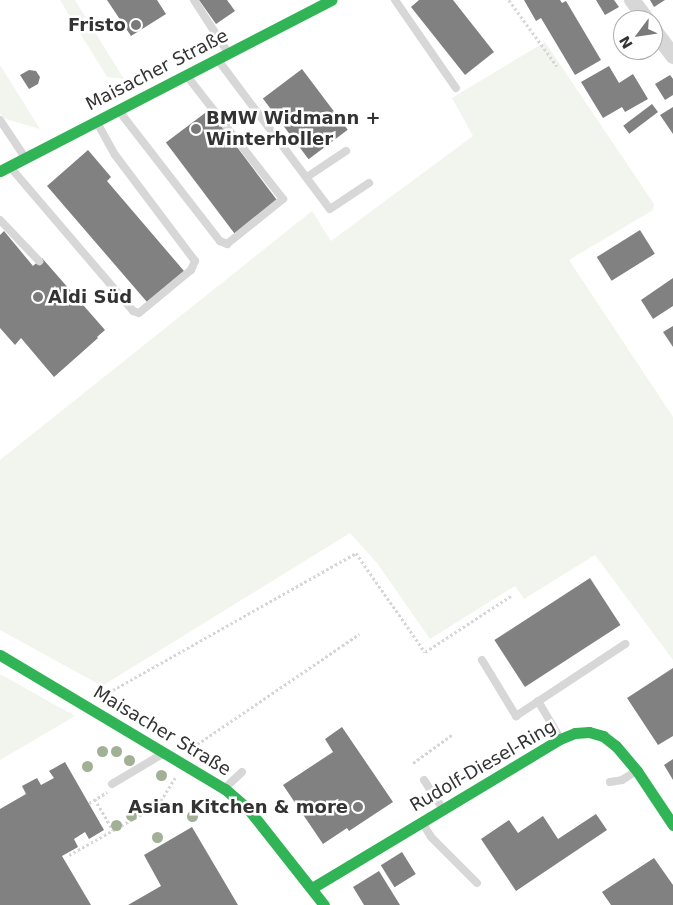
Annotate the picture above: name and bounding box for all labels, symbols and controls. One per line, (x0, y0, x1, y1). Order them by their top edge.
north arrow (613, 10, 663, 60)
place label: Fristo (68, 14, 126, 36)
marker: Fristo (130, 19, 142, 31)
street label: Maisacher Straße (82, 25, 232, 115)
text: N (616, 33, 636, 51)
place label: BMW Widmann + Winterholler (206, 108, 381, 150)
marker: BMW Widmann + Winterholler (190, 123, 202, 135)
place label: Aldi Süd (48, 286, 132, 308)
marker: Aldi Süd (32, 291, 44, 303)
street label: Maisacher Straße (89, 681, 235, 781)
street label: Rudolf-Diesel-Ring (406, 715, 560, 817)
place label: Asian Kitchen & more (128, 796, 348, 818)
marker: Asian Kitchen & more (352, 801, 364, 813)

